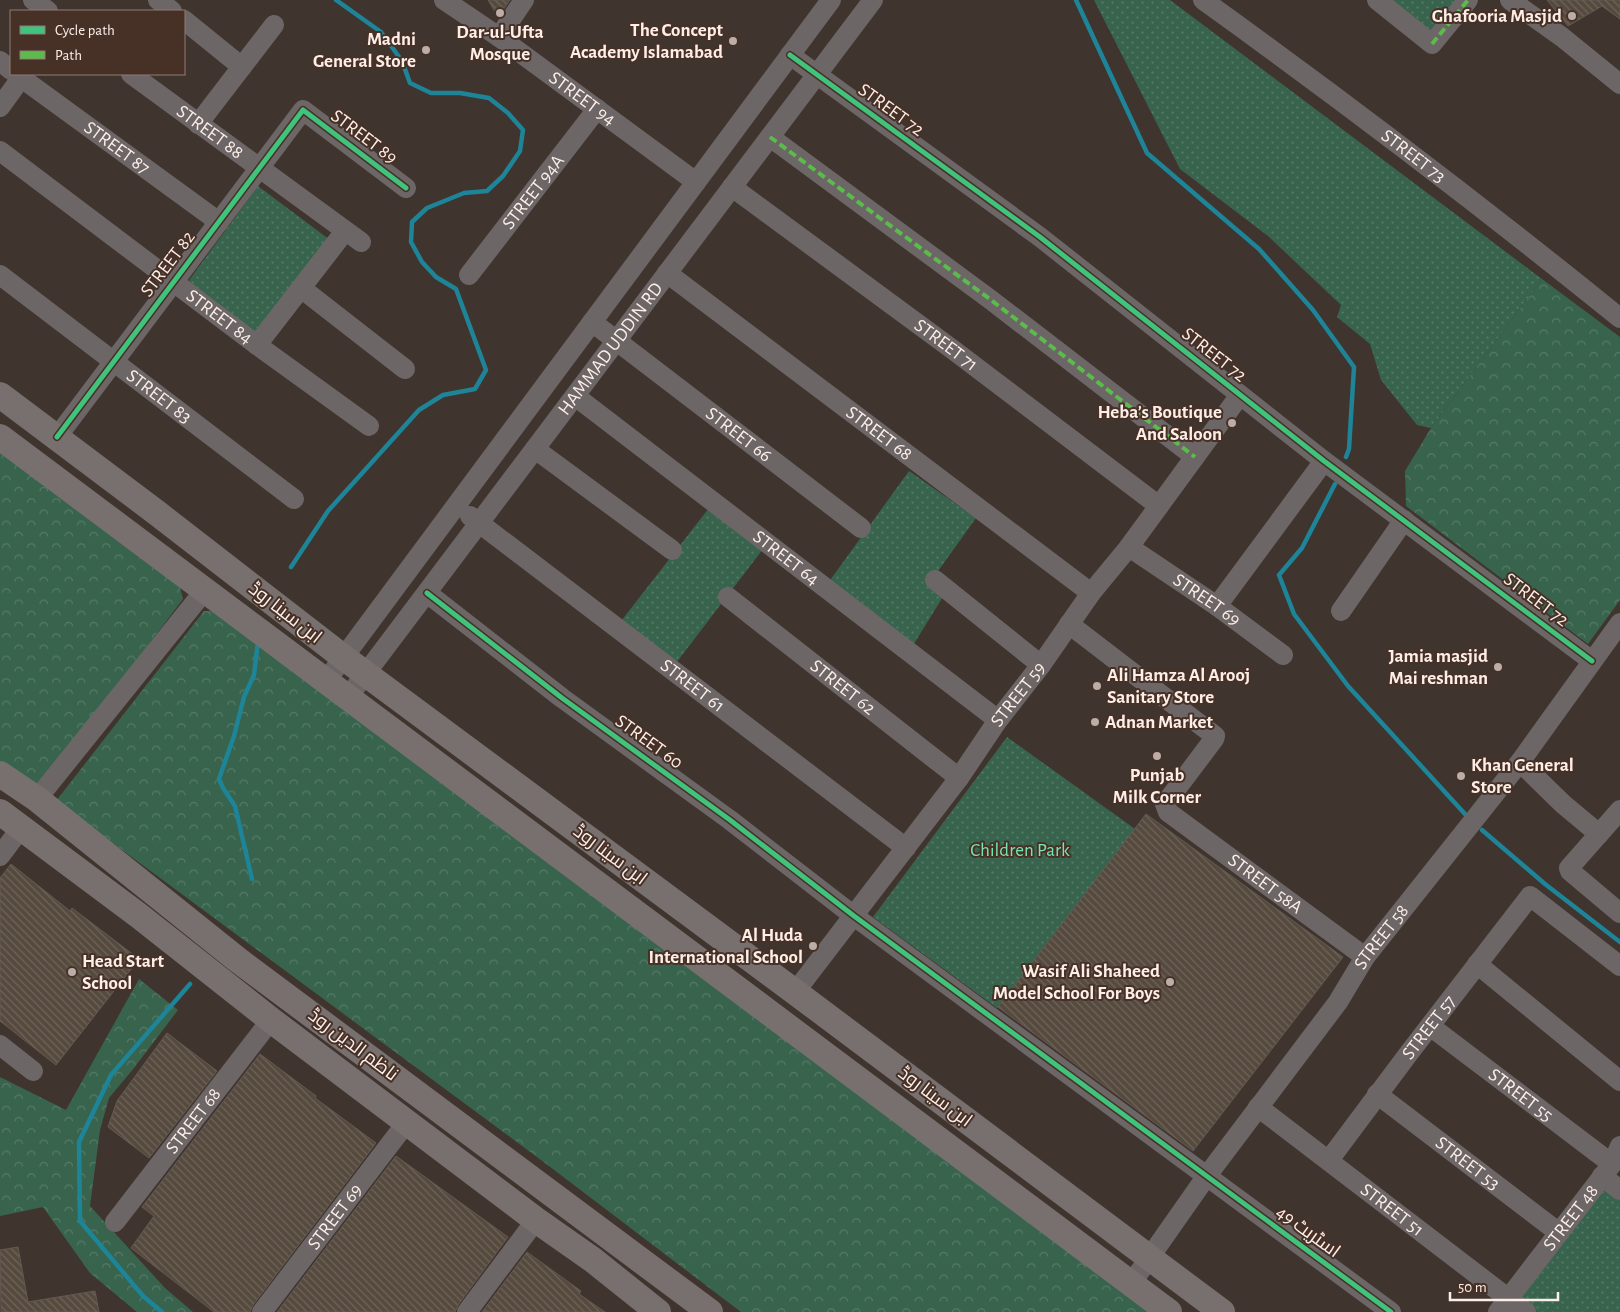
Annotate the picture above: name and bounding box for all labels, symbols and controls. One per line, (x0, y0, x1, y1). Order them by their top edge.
marker: Dar-ul-Ufta Mosque (494, 7, 506, 19)
place label: Ghafooria Masjid (1432, 7, 1562, 26)
legend (10, 10, 185, 75)
marker: Ghafooria Masjid (1566, 10, 1578, 22)
place label: The Concept Academy Islamabad (570, 21, 724, 62)
text: Cycle path (55, 23, 115, 38)
place label: Dar-ul-Ufta Mosque (456, 23, 544, 64)
place label: Madni General Store (313, 30, 416, 71)
marker: The Concept Academy Islamabad (727, 35, 739, 47)
marker: Madni General Store (420, 44, 432, 56)
text: Path (55, 48, 82, 63)
street label: STREET 94 (546, 68, 619, 129)
street label: STREET 72 (855, 80, 928, 140)
street label: STREET 88 (173, 101, 247, 162)
street label: STREET 89 (327, 106, 401, 168)
street label: STREET 87 (81, 117, 153, 178)
street label: STREET 73 (1378, 126, 1449, 186)
street label: STREET 94A (499, 151, 568, 233)
street label: STREET 82 (137, 227, 199, 300)
street label: HAMMAD UDDIN RD (554, 279, 666, 419)
street label: STREET 84 (183, 286, 256, 348)
street label: STREET 71 (911, 315, 981, 375)
street label: STREET 72 (1178, 324, 1250, 386)
street label: STREET 83 (123, 366, 195, 427)
street label: STREET 68 (843, 402, 916, 464)
street label: STREET 66 (702, 403, 775, 466)
place label: Heba’s Boutique And Saloon (1097, 403, 1222, 444)
marker: Heba’s Boutique And Saloon (1226, 417, 1238, 429)
street label: STREET 64 (750, 527, 823, 589)
street label: STREET 69 (1170, 570, 1244, 630)
street label: STREET 72 (1500, 570, 1572, 631)
street label: ابن سینا روڈ (244, 579, 325, 648)
place label: Jamia masjid Mai reshman (1388, 647, 1488, 688)
street label: STREET 61 (657, 655, 728, 716)
street label: STREET 62 (807, 656, 879, 718)
street label: STREET 59 (987, 658, 1049, 730)
marker: Jamia masjid Mai reshman (1492, 661, 1504, 673)
place label: Ali Hamza Al Arooj Sanitary Store (1107, 666, 1250, 707)
marker: Ali Hamza Al Arooj Sanitary Store (1091, 680, 1103, 692)
street label: STREET 60 (612, 711, 686, 773)
place label: Adnan Market (1105, 713, 1214, 732)
marker: Adnan Market (1089, 716, 1101, 728)
marker: Punjab Milk Corner (1151, 750, 1163, 762)
place label: Khan General Store (1471, 756, 1574, 797)
place label: Punjab Milk Corner (1113, 766, 1202, 807)
marker: Khan General Store (1455, 770, 1467, 782)
street label: ابن سینا روڈ (569, 821, 650, 889)
park label: Children Park (970, 841, 1070, 860)
street label: STREET 58A (1225, 850, 1306, 917)
street label: STREET 58 (1350, 901, 1412, 973)
place label: Al Huda International School (648, 926, 803, 967)
marker: Al Huda International School (807, 940, 819, 952)
place label: Head Start School (82, 952, 164, 993)
place label: Wasif Ali Shaheed Model School For Boys (993, 962, 1160, 1003)
marker: Head Start School (66, 966, 78, 978)
marker: Wasif Ali Shaheed Model School For Boys (1164, 976, 1176, 988)
street label: STREET 57 (1398, 992, 1459, 1063)
street label: ناظم الدین روڈ (303, 1005, 401, 1087)
street label: ابن سینا روڈ (894, 1063, 975, 1131)
street label: STREET 55 (1485, 1065, 1557, 1125)
street label: STREET 68 (162, 1084, 224, 1157)
street label: STREET 53 (1432, 1133, 1503, 1193)
street label: STREET 69 (304, 1180, 366, 1253)
street label: STREET 51 (1357, 1180, 1427, 1240)
street label: STREET 48 (1539, 1181, 1602, 1254)
street label: اسٹریٹ 49 (1272, 1203, 1343, 1262)
scale bar (1450, 1270, 1558, 1302)
text: 50 m (1458, 1280, 1487, 1295)

